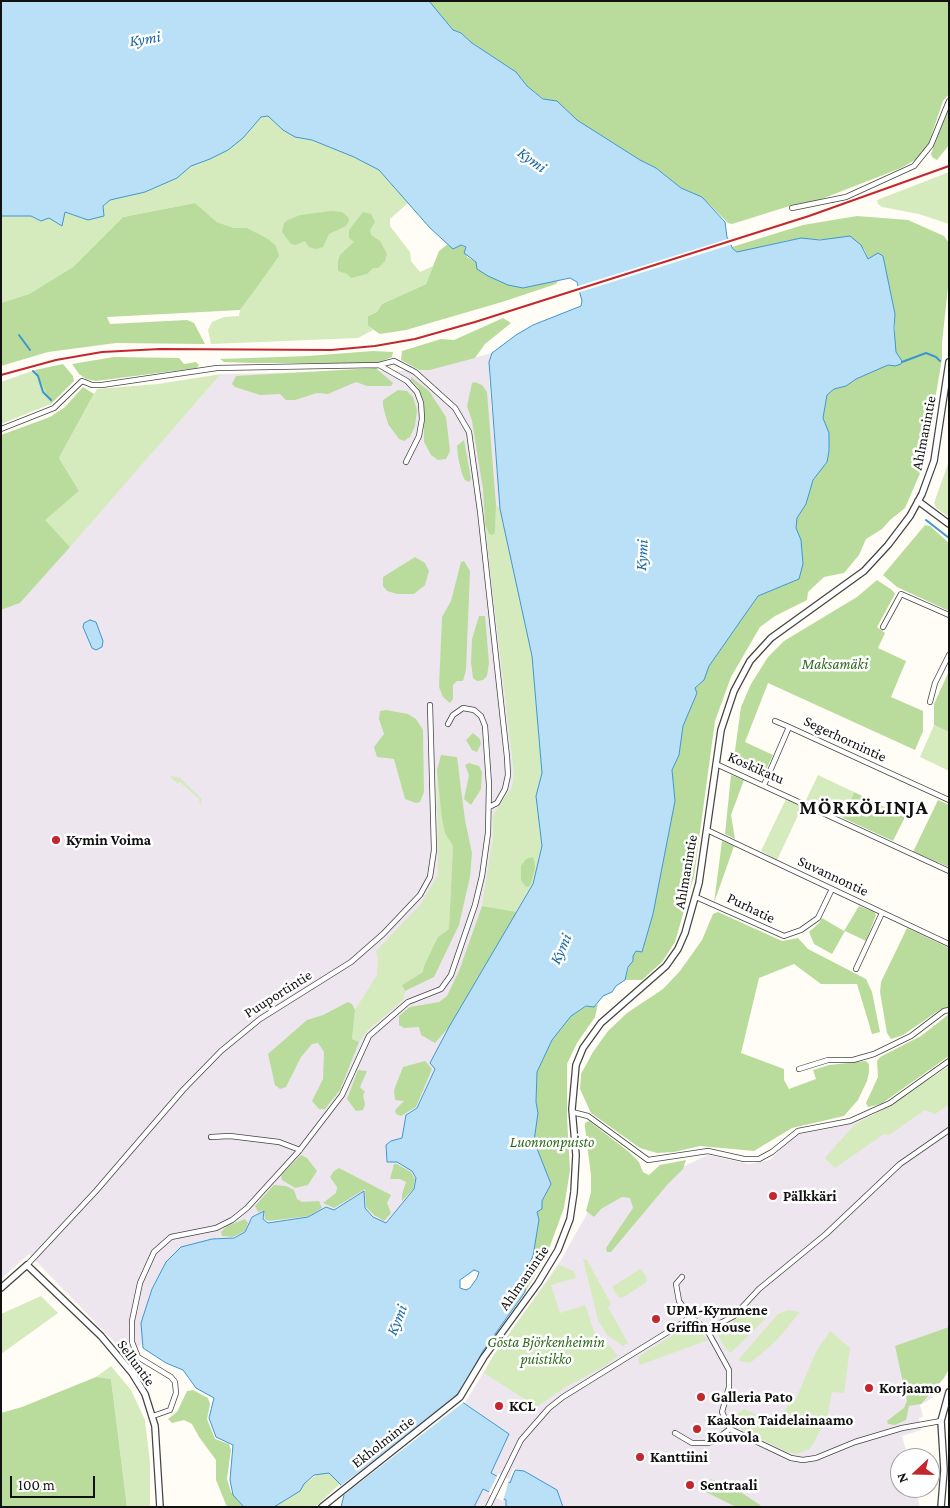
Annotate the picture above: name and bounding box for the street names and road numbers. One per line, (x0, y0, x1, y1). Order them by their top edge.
street label: Ahlmanintie (908, 394, 940, 472)
street label: Segerhornintie (801, 712, 889, 766)
street label: Koskikatu (725, 748, 787, 788)
street label: Ahlmanintie (671, 833, 701, 911)
street label: Suvannontie (795, 852, 871, 900)
street label: Purhatie (724, 889, 778, 927)
street label: Puuportintie (241, 966, 315, 1022)
street label: Ahlmanintie (495, 1242, 553, 1314)
street label: Selluntie (113, 1336, 159, 1390)
street label: Ekholmintie (348, 1412, 418, 1472)

